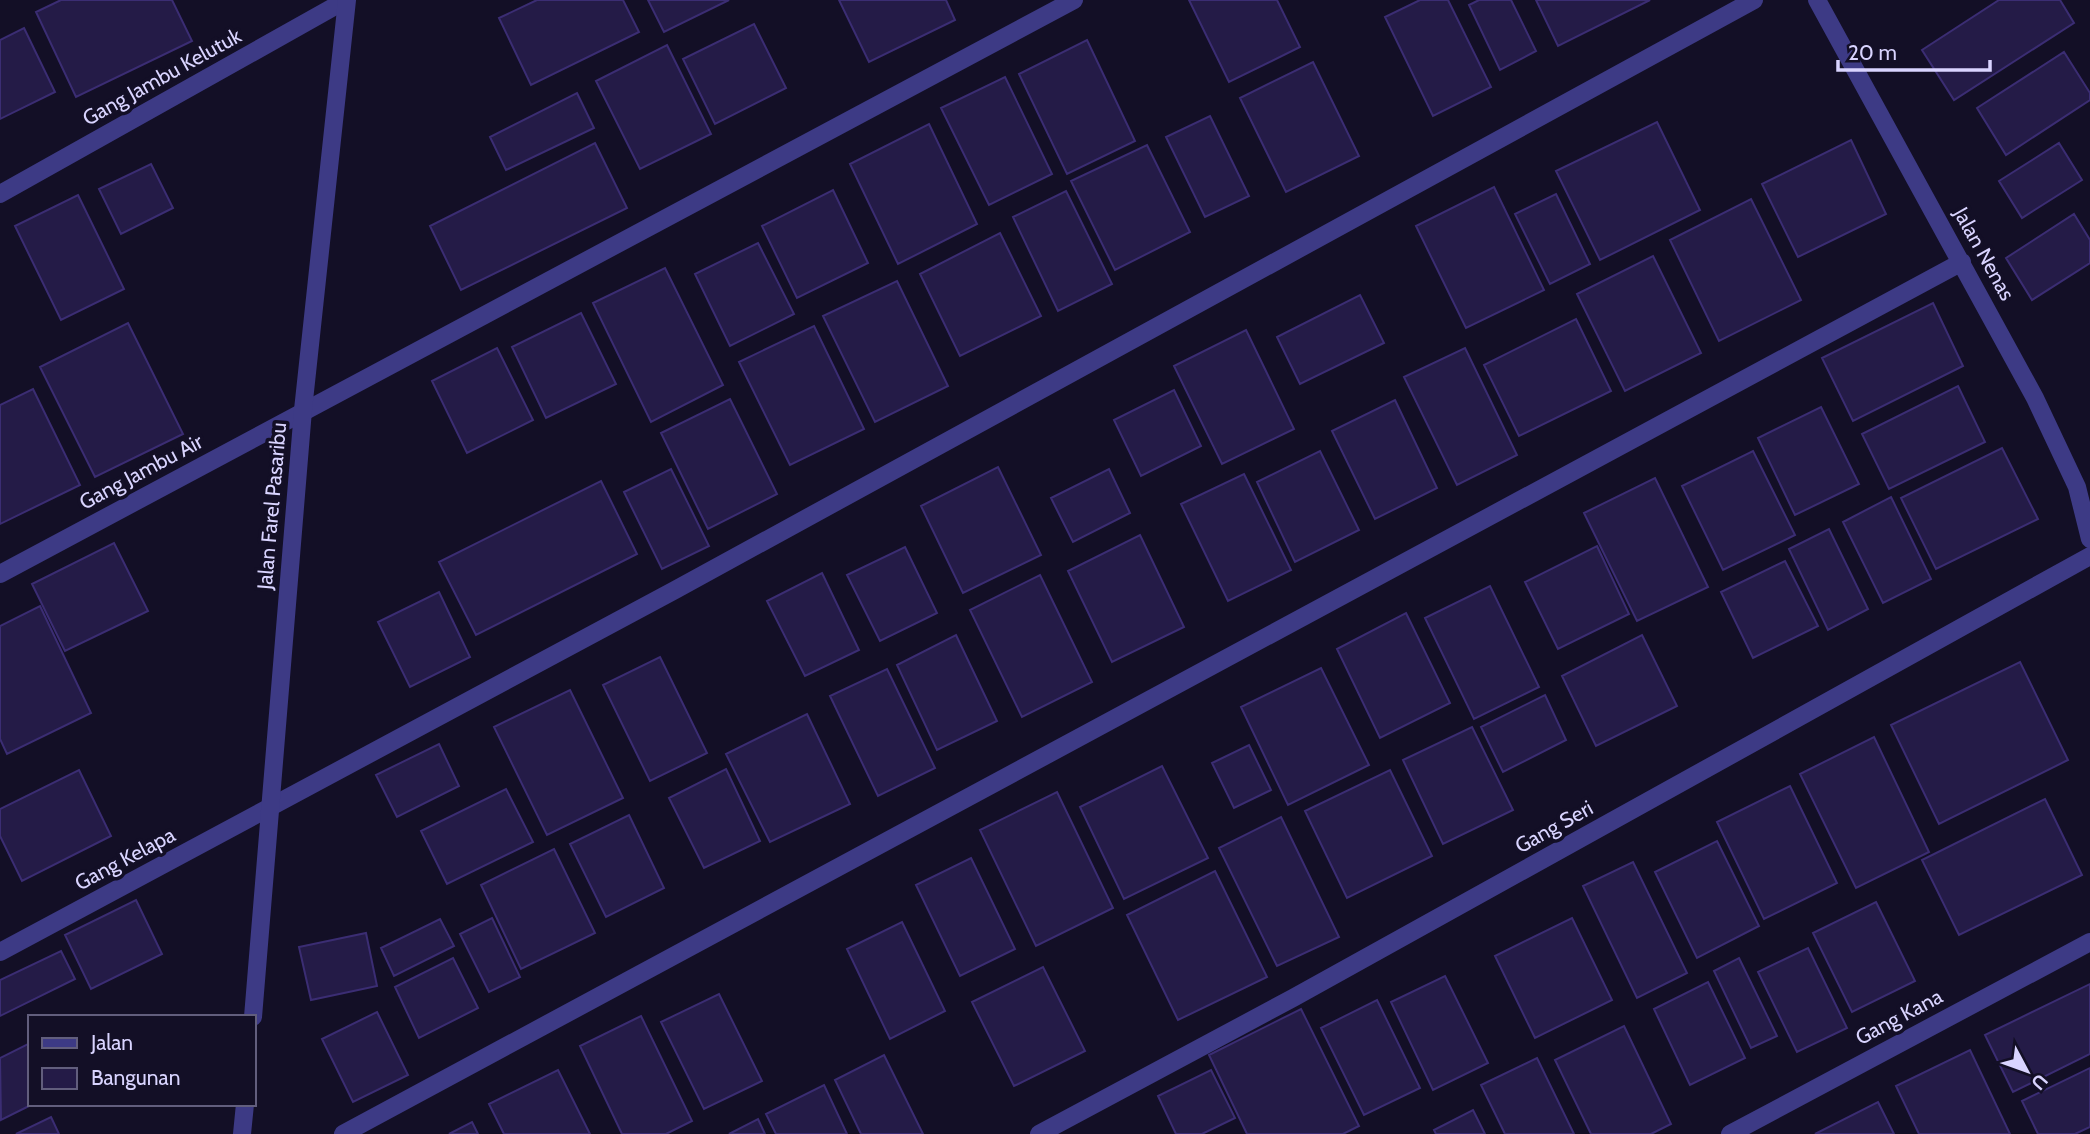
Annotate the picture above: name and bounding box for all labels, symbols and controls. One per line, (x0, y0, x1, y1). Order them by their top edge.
street label: Gang Jambu Kelutuk (78, 22, 246, 131)
scale bar (1838, 28, 1990, 72)
text: 20 m (1848, 40, 1897, 65)
street label: Jalan Nenas (1948, 202, 2020, 305)
street label: Jalan Farel Pasaribu (252, 421, 291, 592)
street label: Gang Jambu Air (75, 428, 207, 515)
street label: Gang Seri (1510, 795, 1597, 858)
street label: Gang Kelapa (70, 822, 179, 895)
street label: Gang Kana (1851, 983, 1947, 1050)
legend (28, 1015, 256, 1106)
text: Jalan (90, 1030, 133, 1055)
north arrow (1992, 1036, 2062, 1106)
text: Bangunan (91, 1065, 180, 1090)
text: U (2026, 1069, 2053, 1095)

